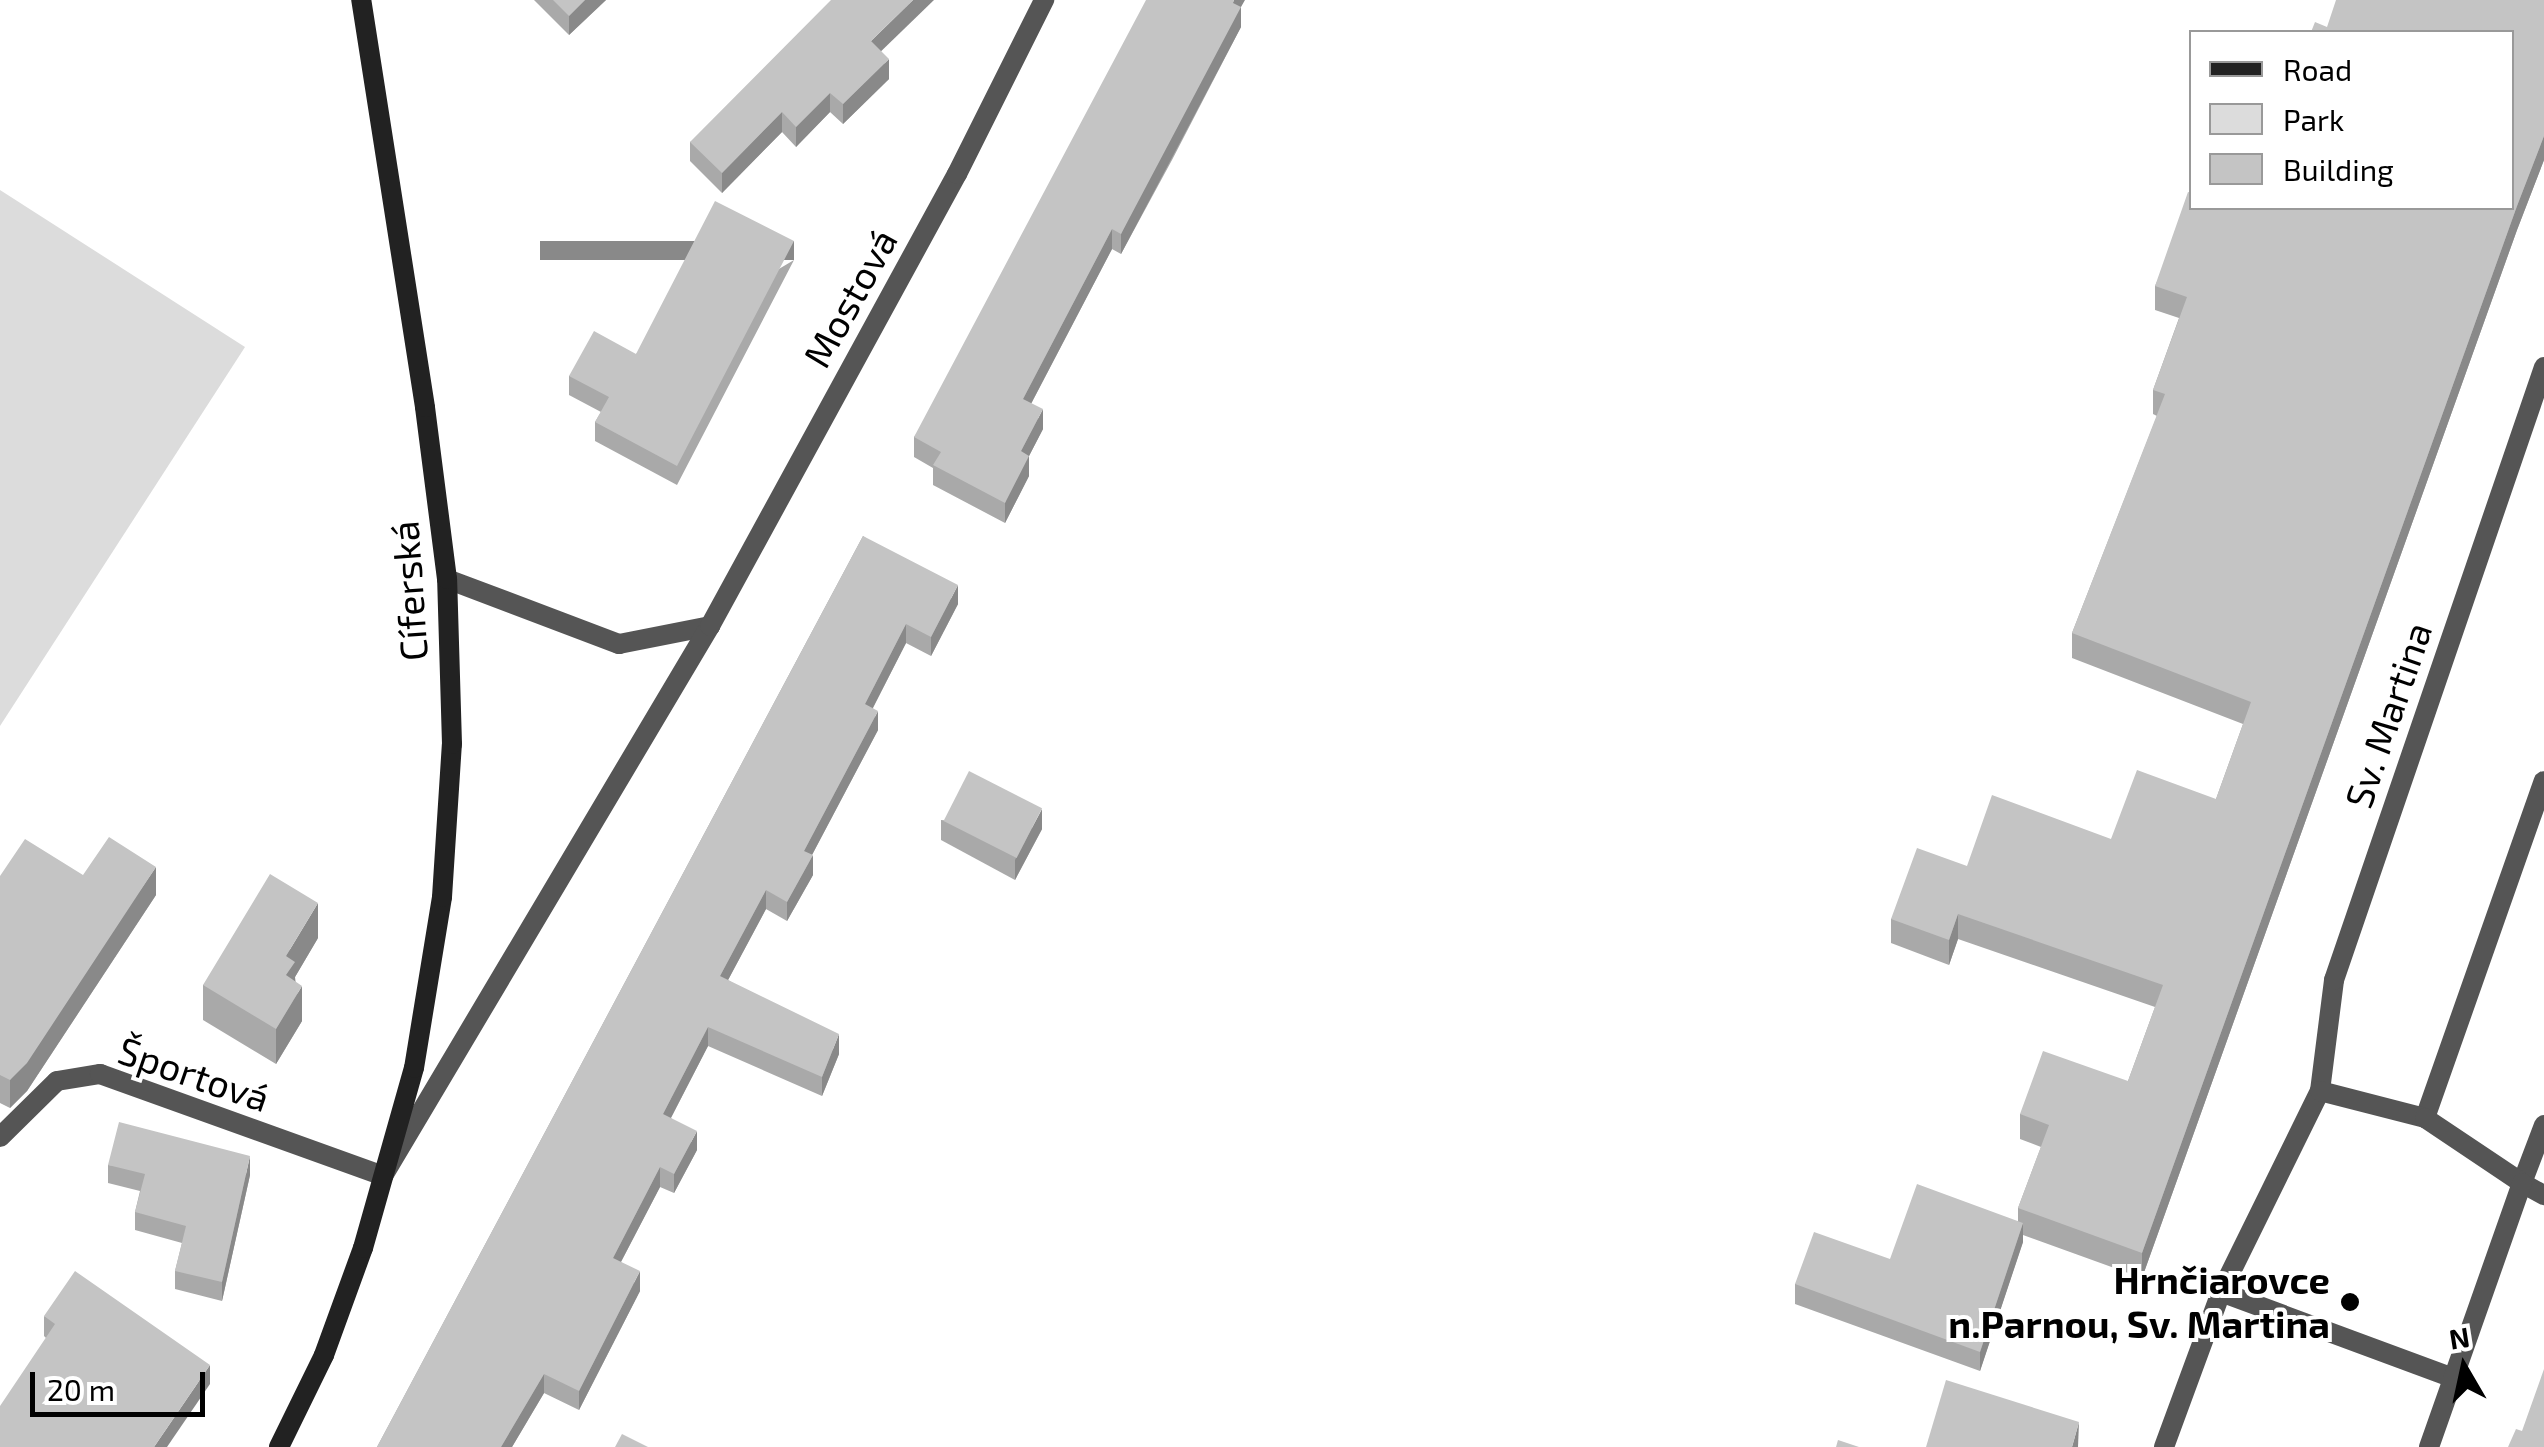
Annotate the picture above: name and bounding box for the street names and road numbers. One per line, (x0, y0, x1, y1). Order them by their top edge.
street label: Mostová (793, 221, 907, 375)
street label: Cíferská (381, 519, 437, 663)
street label: Sv. Martina (2335, 616, 2441, 814)
street label: Športová (112, 1027, 276, 1121)

